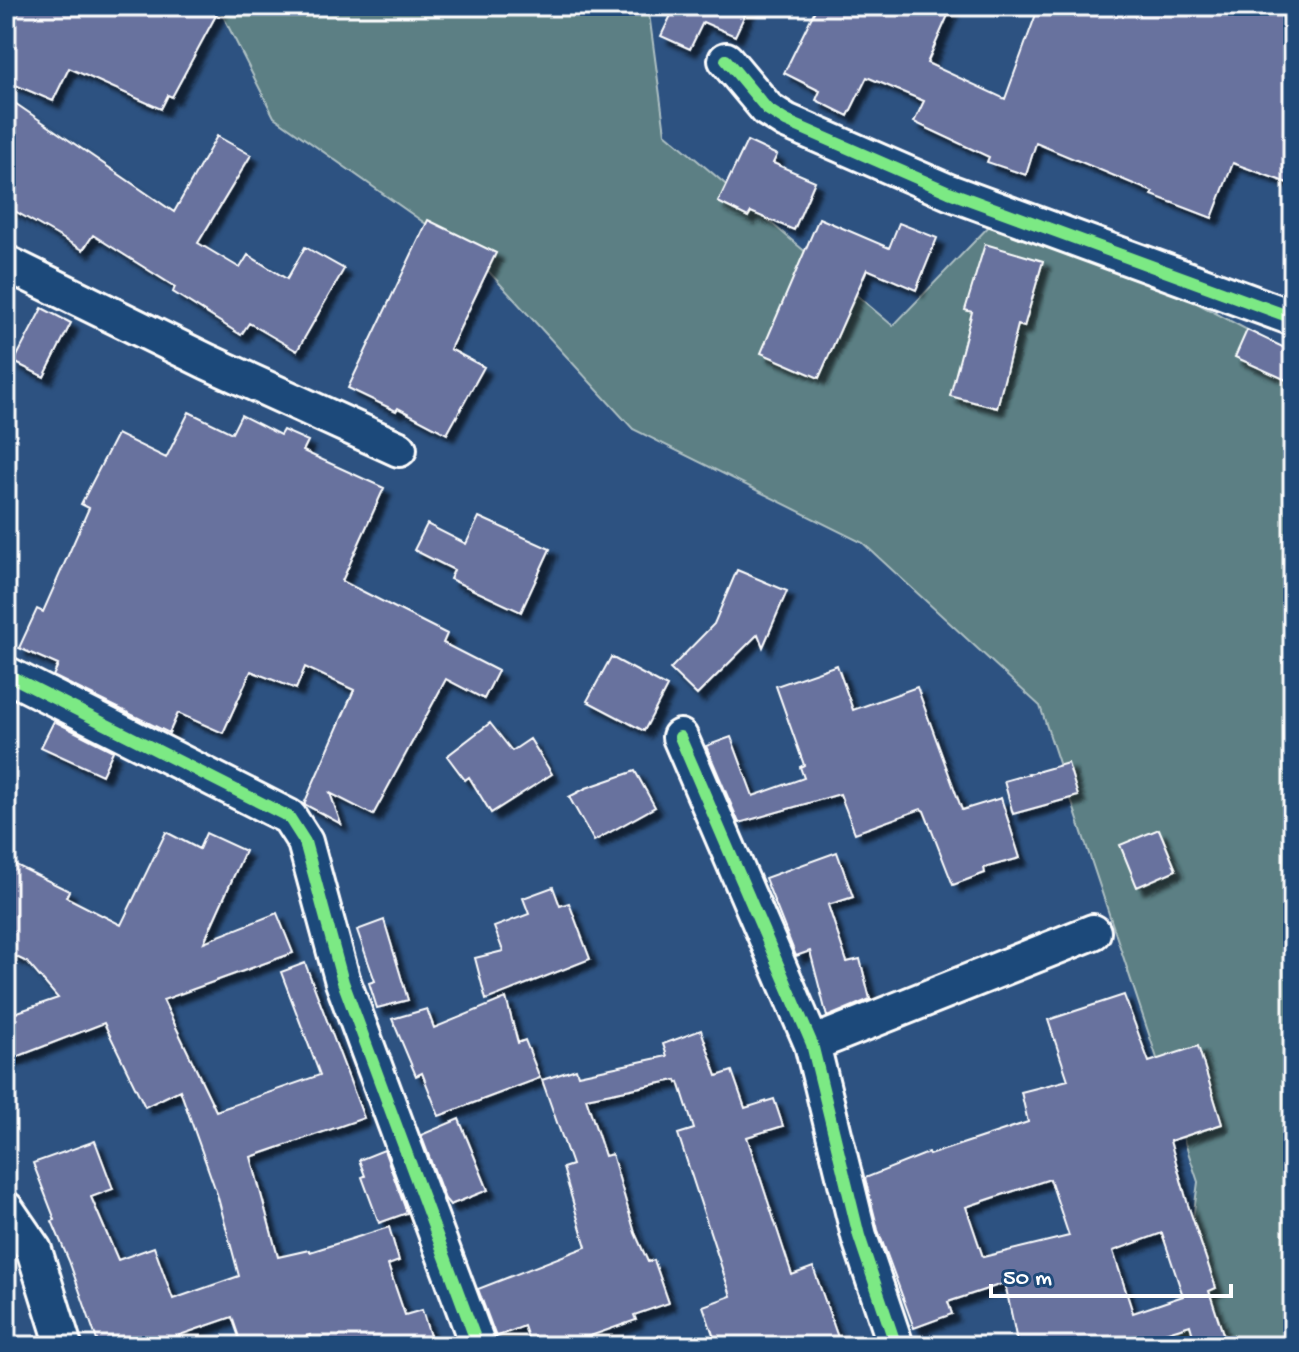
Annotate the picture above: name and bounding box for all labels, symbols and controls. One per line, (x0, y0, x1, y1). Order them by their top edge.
scale bar (991, 1248, 1231, 1298)
text: 50 m (1003, 1265, 1052, 1294)

